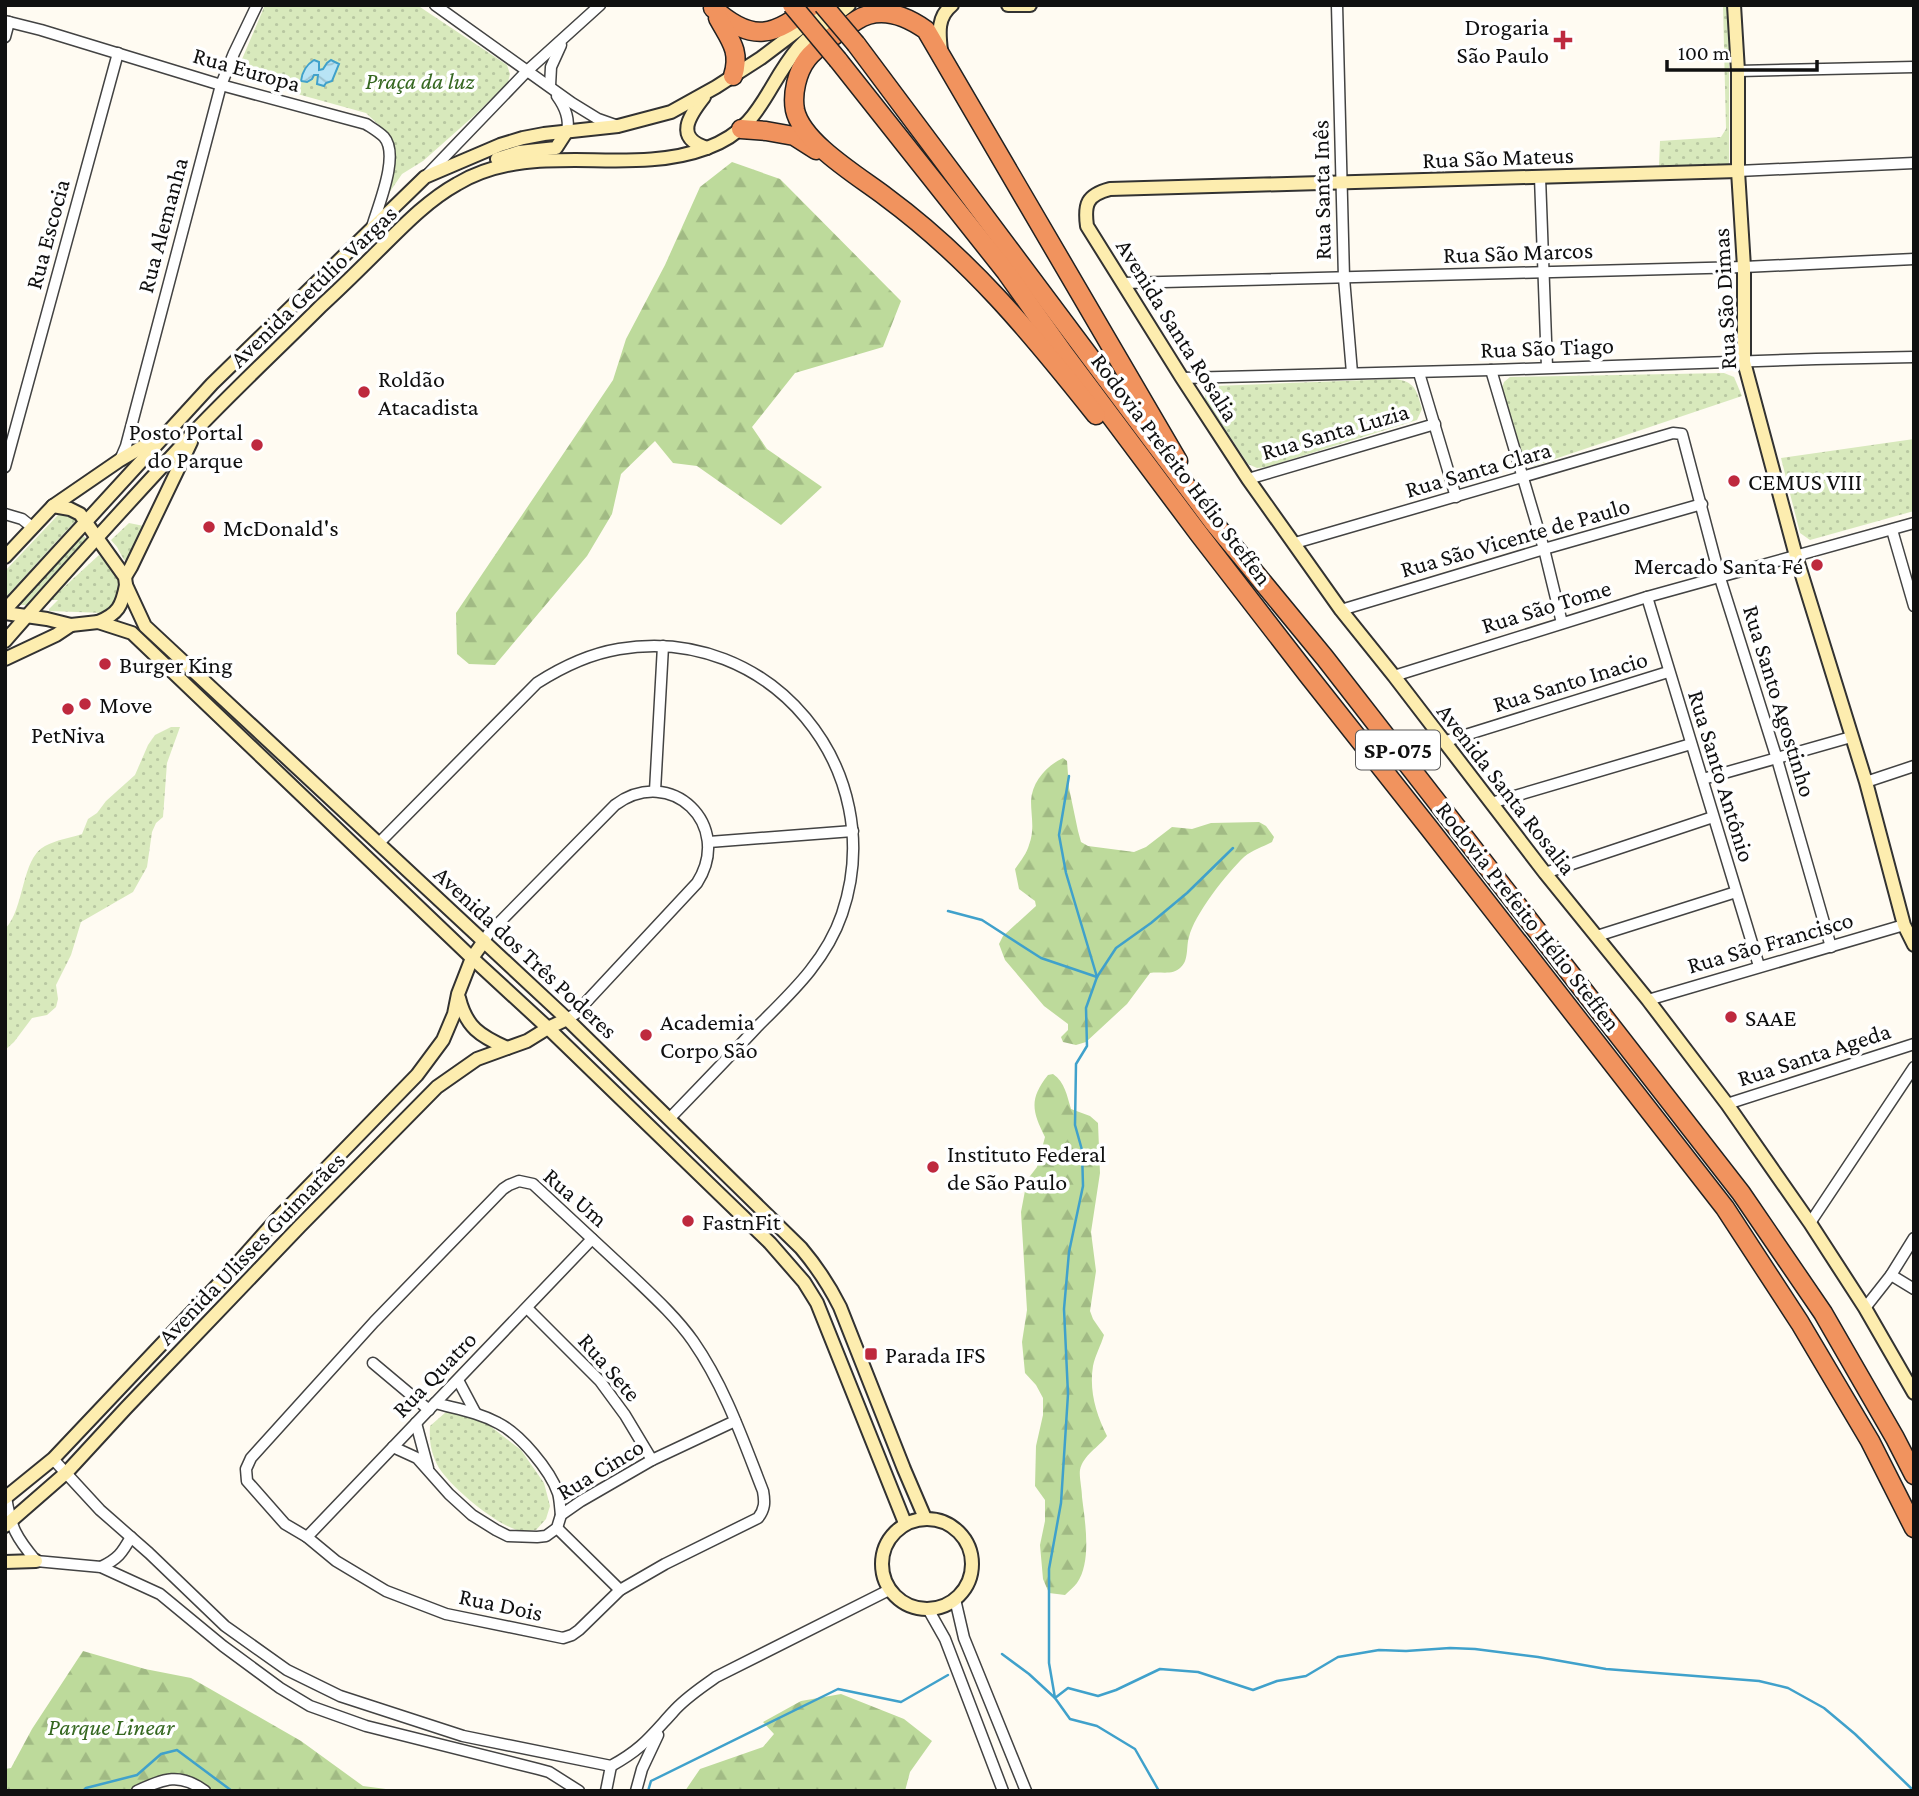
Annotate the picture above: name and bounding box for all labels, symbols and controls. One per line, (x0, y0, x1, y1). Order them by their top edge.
place label: Drogaria São Paulo (1457, 13, 1549, 68)
scale bar (1667, 28, 1818, 72)
marker: Drogaria São Paulo (1555, 32, 1571, 48)
street label: Rua Europa (190, 41, 304, 97)
text: 100 m (1678, 41, 1730, 65)
park label: Praça da luz (365, 67, 476, 94)
street label: Rua Santa Inês (1306, 120, 1336, 260)
street label: Rua São Mateus (1422, 141, 1574, 173)
street label: Rua Alemanha (131, 154, 193, 296)
street label: Rua Escocia (19, 176, 75, 292)
street label: Avenida Getúlio Vargas (224, 199, 402, 373)
street label: Rua São Dimas (1707, 227, 1741, 371)
street label: Avenida Santa Rosalia (1111, 234, 1245, 426)
street label: Rua São Marcos (1442, 236, 1594, 268)
street label: Rua São Tiago (1480, 331, 1614, 363)
street label: Rodovia Prefeito Hélio Steffen (1086, 348, 1278, 590)
place label: Roldão Atacadista (378, 365, 479, 420)
marker: Roldão Atacadista (356, 384, 372, 400)
street label: Rua Santa Luzia (1258, 397, 1412, 465)
place label: Posto Portal do Parque (129, 418, 243, 473)
street label: Rua Santa Clara (1402, 435, 1554, 503)
marker: Posto Portal do Parque (249, 437, 265, 453)
place label: CEMUS VIII (1748, 468, 1862, 495)
marker: CEMUS VIII (1726, 473, 1742, 489)
street label: Rua São Vicente de Paulo (1397, 491, 1633, 583)
place label: McDonald's (223, 514, 339, 541)
marker: McDonald's (201, 519, 217, 535)
place label: Mercado Santa Fé (1634, 552, 1803, 579)
marker: Mercado Santa Fé (1809, 557, 1825, 573)
street label: Rua São Tome (1478, 574, 1614, 638)
street label: Rua Santo Agostinho (1738, 602, 1822, 800)
street label: Rua Santo Inacio (1489, 645, 1651, 717)
place label: Burger King (119, 651, 233, 678)
marker: Burger King (97, 656, 113, 672)
street label: Rua Santo Antônio (1683, 687, 1761, 865)
place label: Move (99, 691, 152, 718)
marker: Move (77, 696, 93, 712)
street label: Avenida Santa Rosalia (1432, 698, 1582, 880)
marker: PetNiva (60, 701, 76, 717)
place label: PetNiva (31, 721, 105, 748)
road number: SP-075 (1356, 730, 1440, 770)
street label: Rodovia Prefeito Hélio Steffen (1431, 796, 1627, 1036)
street label: Avenida dos Três Poderes (429, 860, 623, 1044)
street label: Rua São Francisco (1684, 905, 1856, 979)
place label: SAAE (1745, 1004, 1797, 1031)
place label: Academia Corpo São (660, 1008, 758, 1063)
marker: SAAE (1723, 1009, 1739, 1025)
street label: Rua Santa Ageda (1734, 1017, 1894, 1091)
marker: Academia Corpo São (638, 1027, 654, 1043)
place label: Instituto Federal de São Paulo (947, 1140, 1106, 1195)
street label: Avenida Ulisses Guimarães (152, 1146, 350, 1350)
marker: Instituto Federal de São Paulo (925, 1159, 941, 1175)
street label: Rua Um (538, 1162, 614, 1232)
place label: FastnFit (702, 1208, 782, 1235)
marker: FastnFit (680, 1213, 696, 1229)
street label: Rua Quatro (386, 1325, 482, 1423)
street label: Rua Sete (573, 1327, 647, 1407)
place label: Parada IFS (885, 1341, 986, 1368)
marker: Parada IFS (863, 1346, 879, 1362)
street label: Rua Cinco (552, 1433, 648, 1505)
street label: Rua Dois (457, 1582, 545, 1626)
park label: Parque Linear (48, 1713, 175, 1740)

